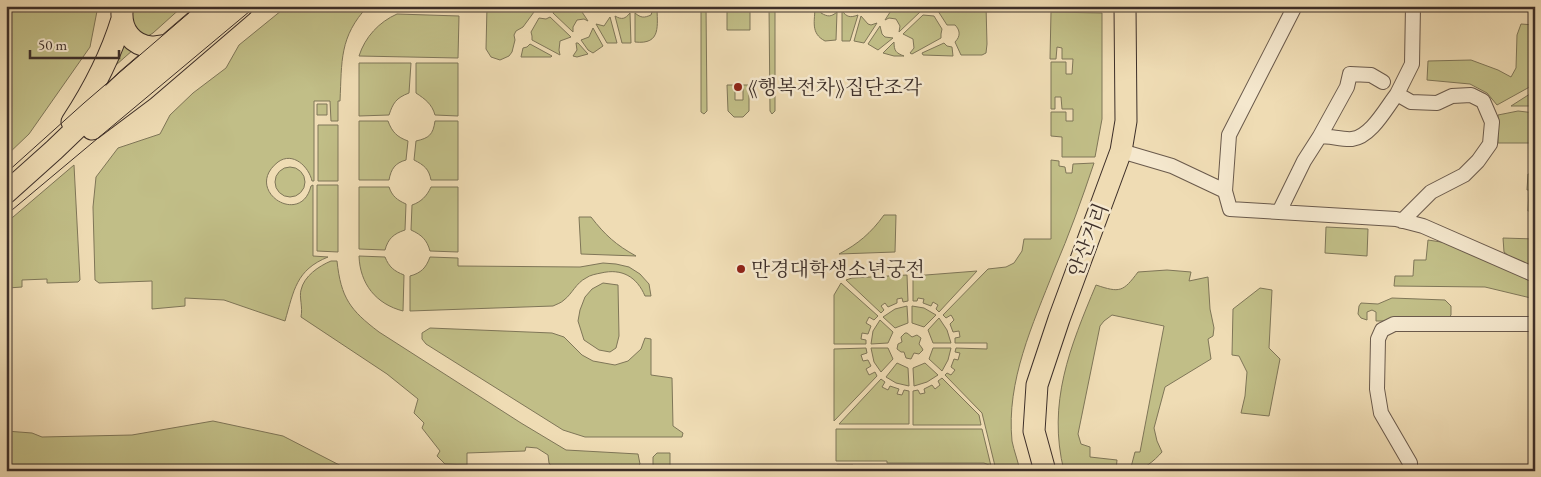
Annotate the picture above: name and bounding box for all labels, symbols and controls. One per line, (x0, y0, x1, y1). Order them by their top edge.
scale bar (30, 28, 119, 60)
text: 50 m (38, 35, 67, 54)
place label: 《행복전차》집단조각 (748, 74, 923, 100)
marker: 《행복전차》집단조각 (732, 81, 744, 93)
street label: 안산거리 (1062, 199, 1114, 281)
place label: 만경대학생소년궁전 (751, 256, 925, 282)
marker: 만경대학생소년궁전 (735, 263, 747, 275)

